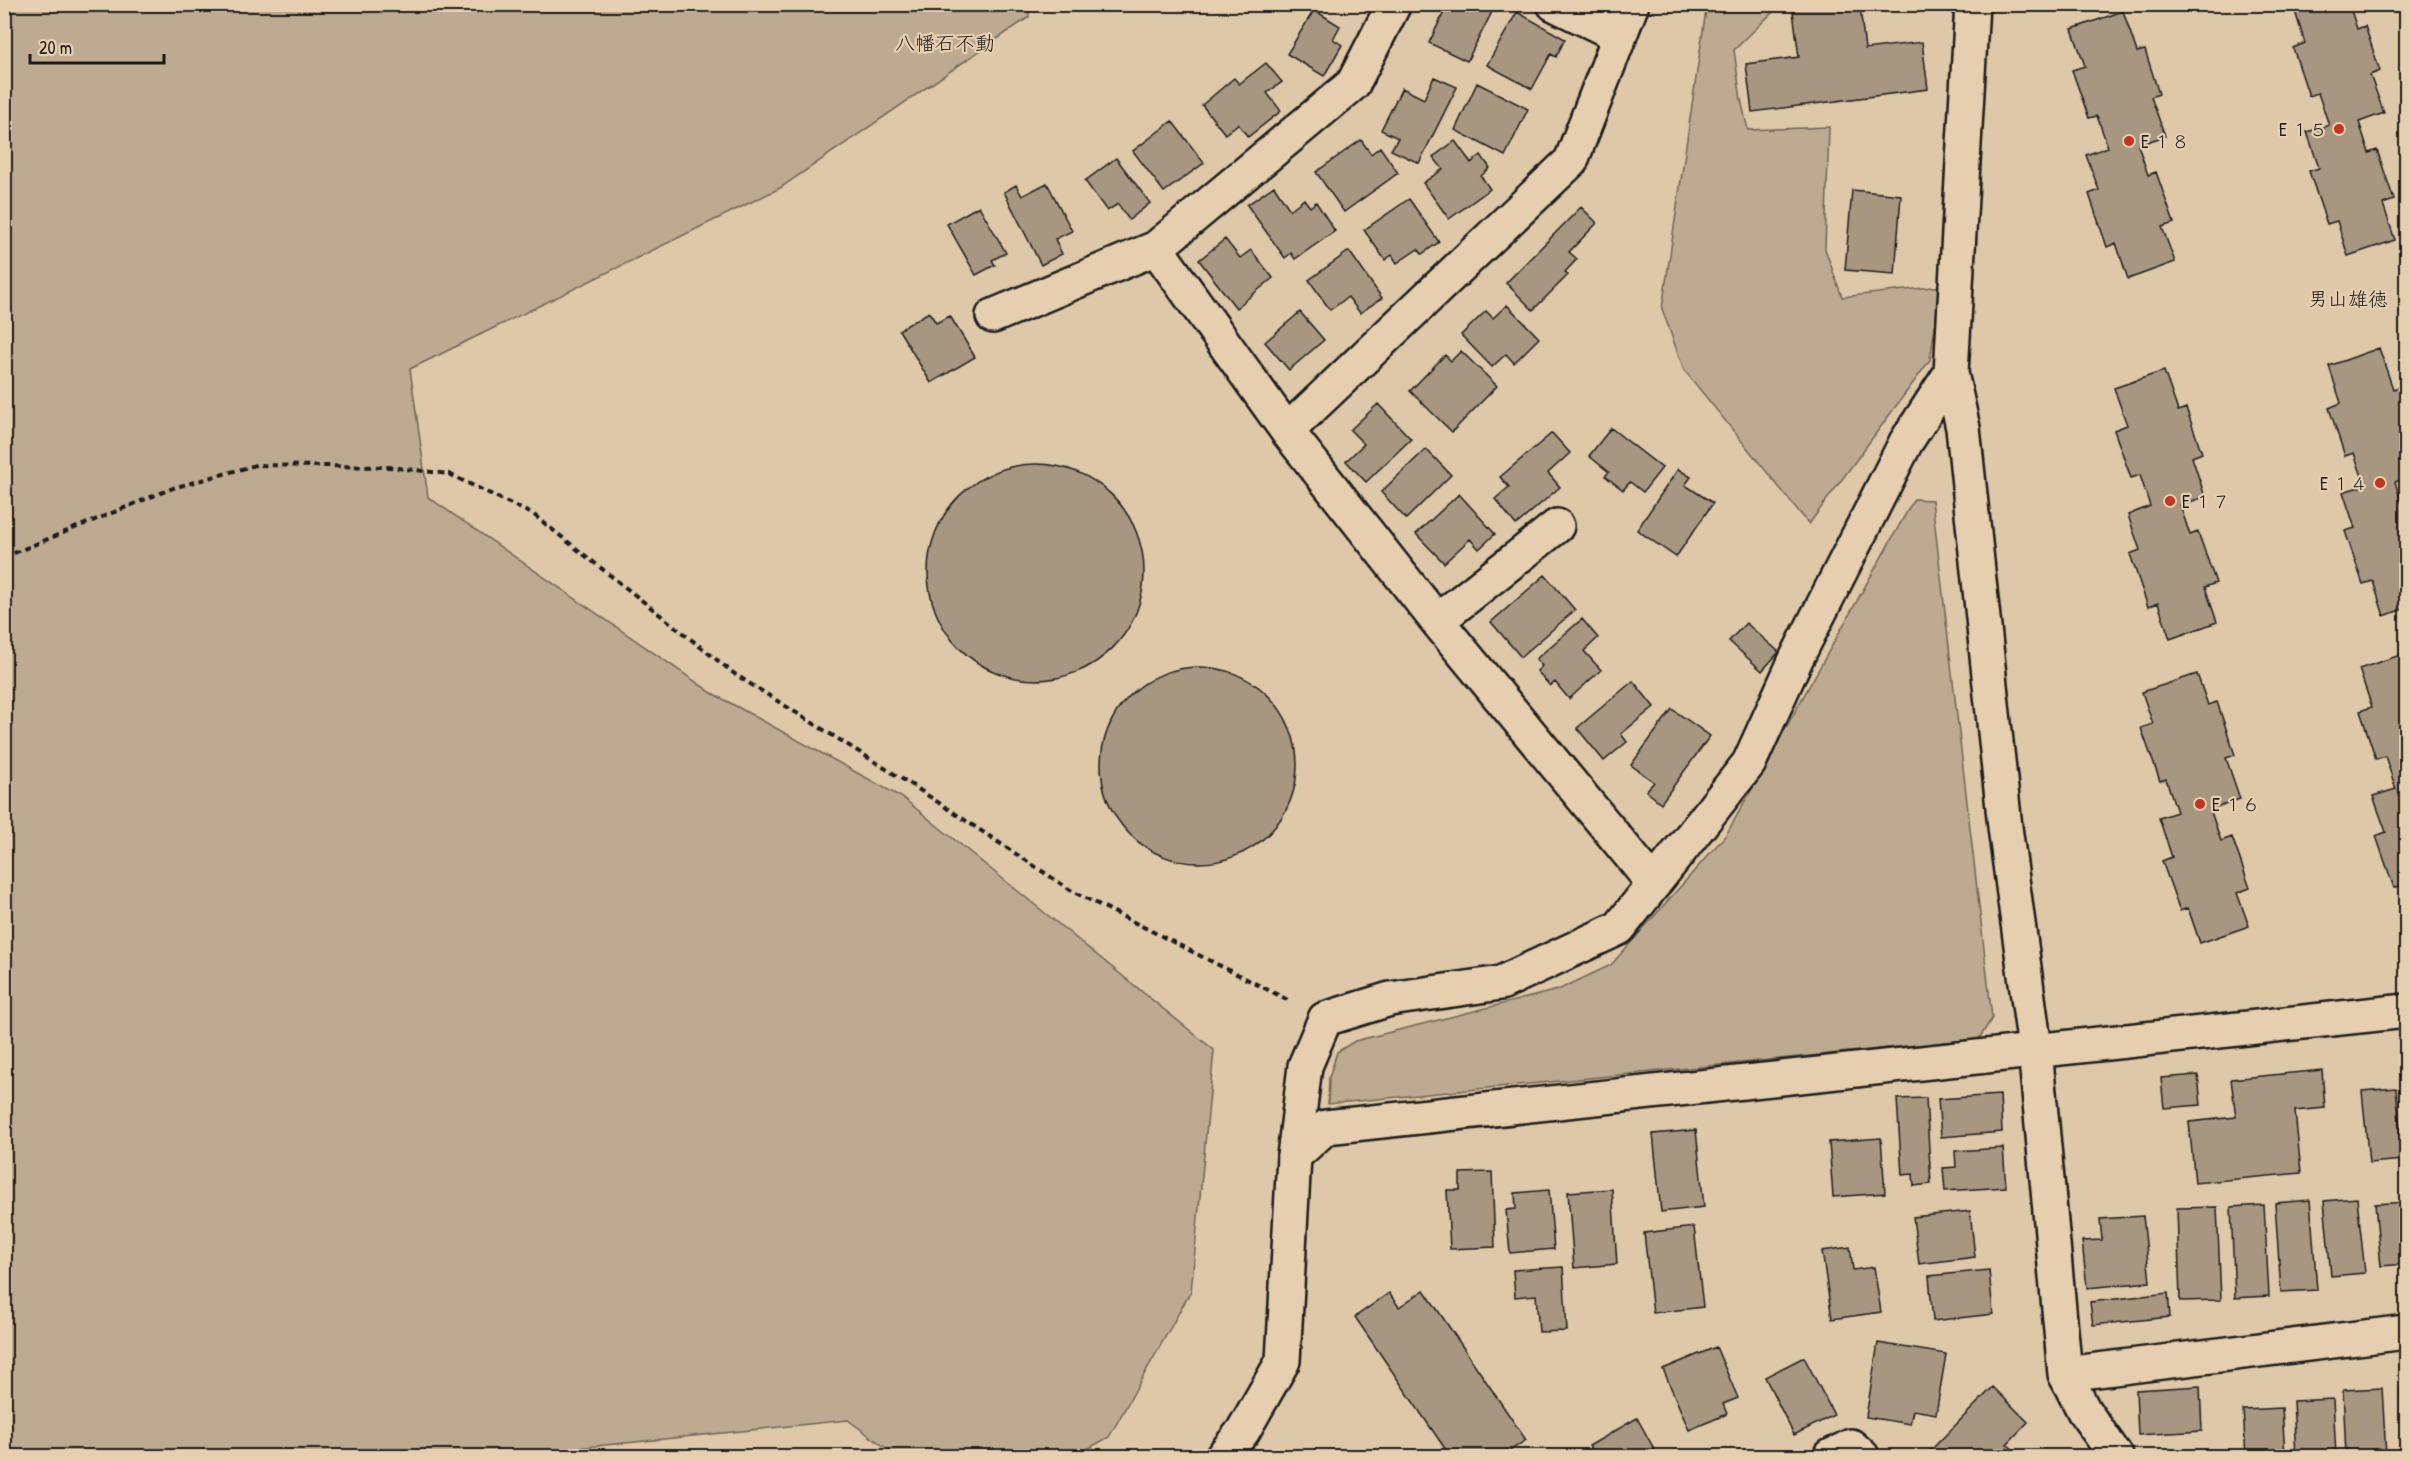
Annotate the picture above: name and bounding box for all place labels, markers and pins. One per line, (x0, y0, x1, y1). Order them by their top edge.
place label: E １５ (2279, 117, 2327, 142)
marker: E １５ (2332, 122, 2346, 136)
place label: E １８ (2141, 129, 2189, 154)
marker: E １８ (2122, 134, 2136, 148)
place label: E １４ (2320, 471, 2368, 496)
marker: E １４ (2373, 476, 2387, 490)
place label: E １７ (2182, 489, 2230, 514)
marker: E １７ (2163, 494, 2177, 508)
place label: E １６ (2212, 792, 2260, 817)
marker: E １６ (2193, 797, 2207, 811)

